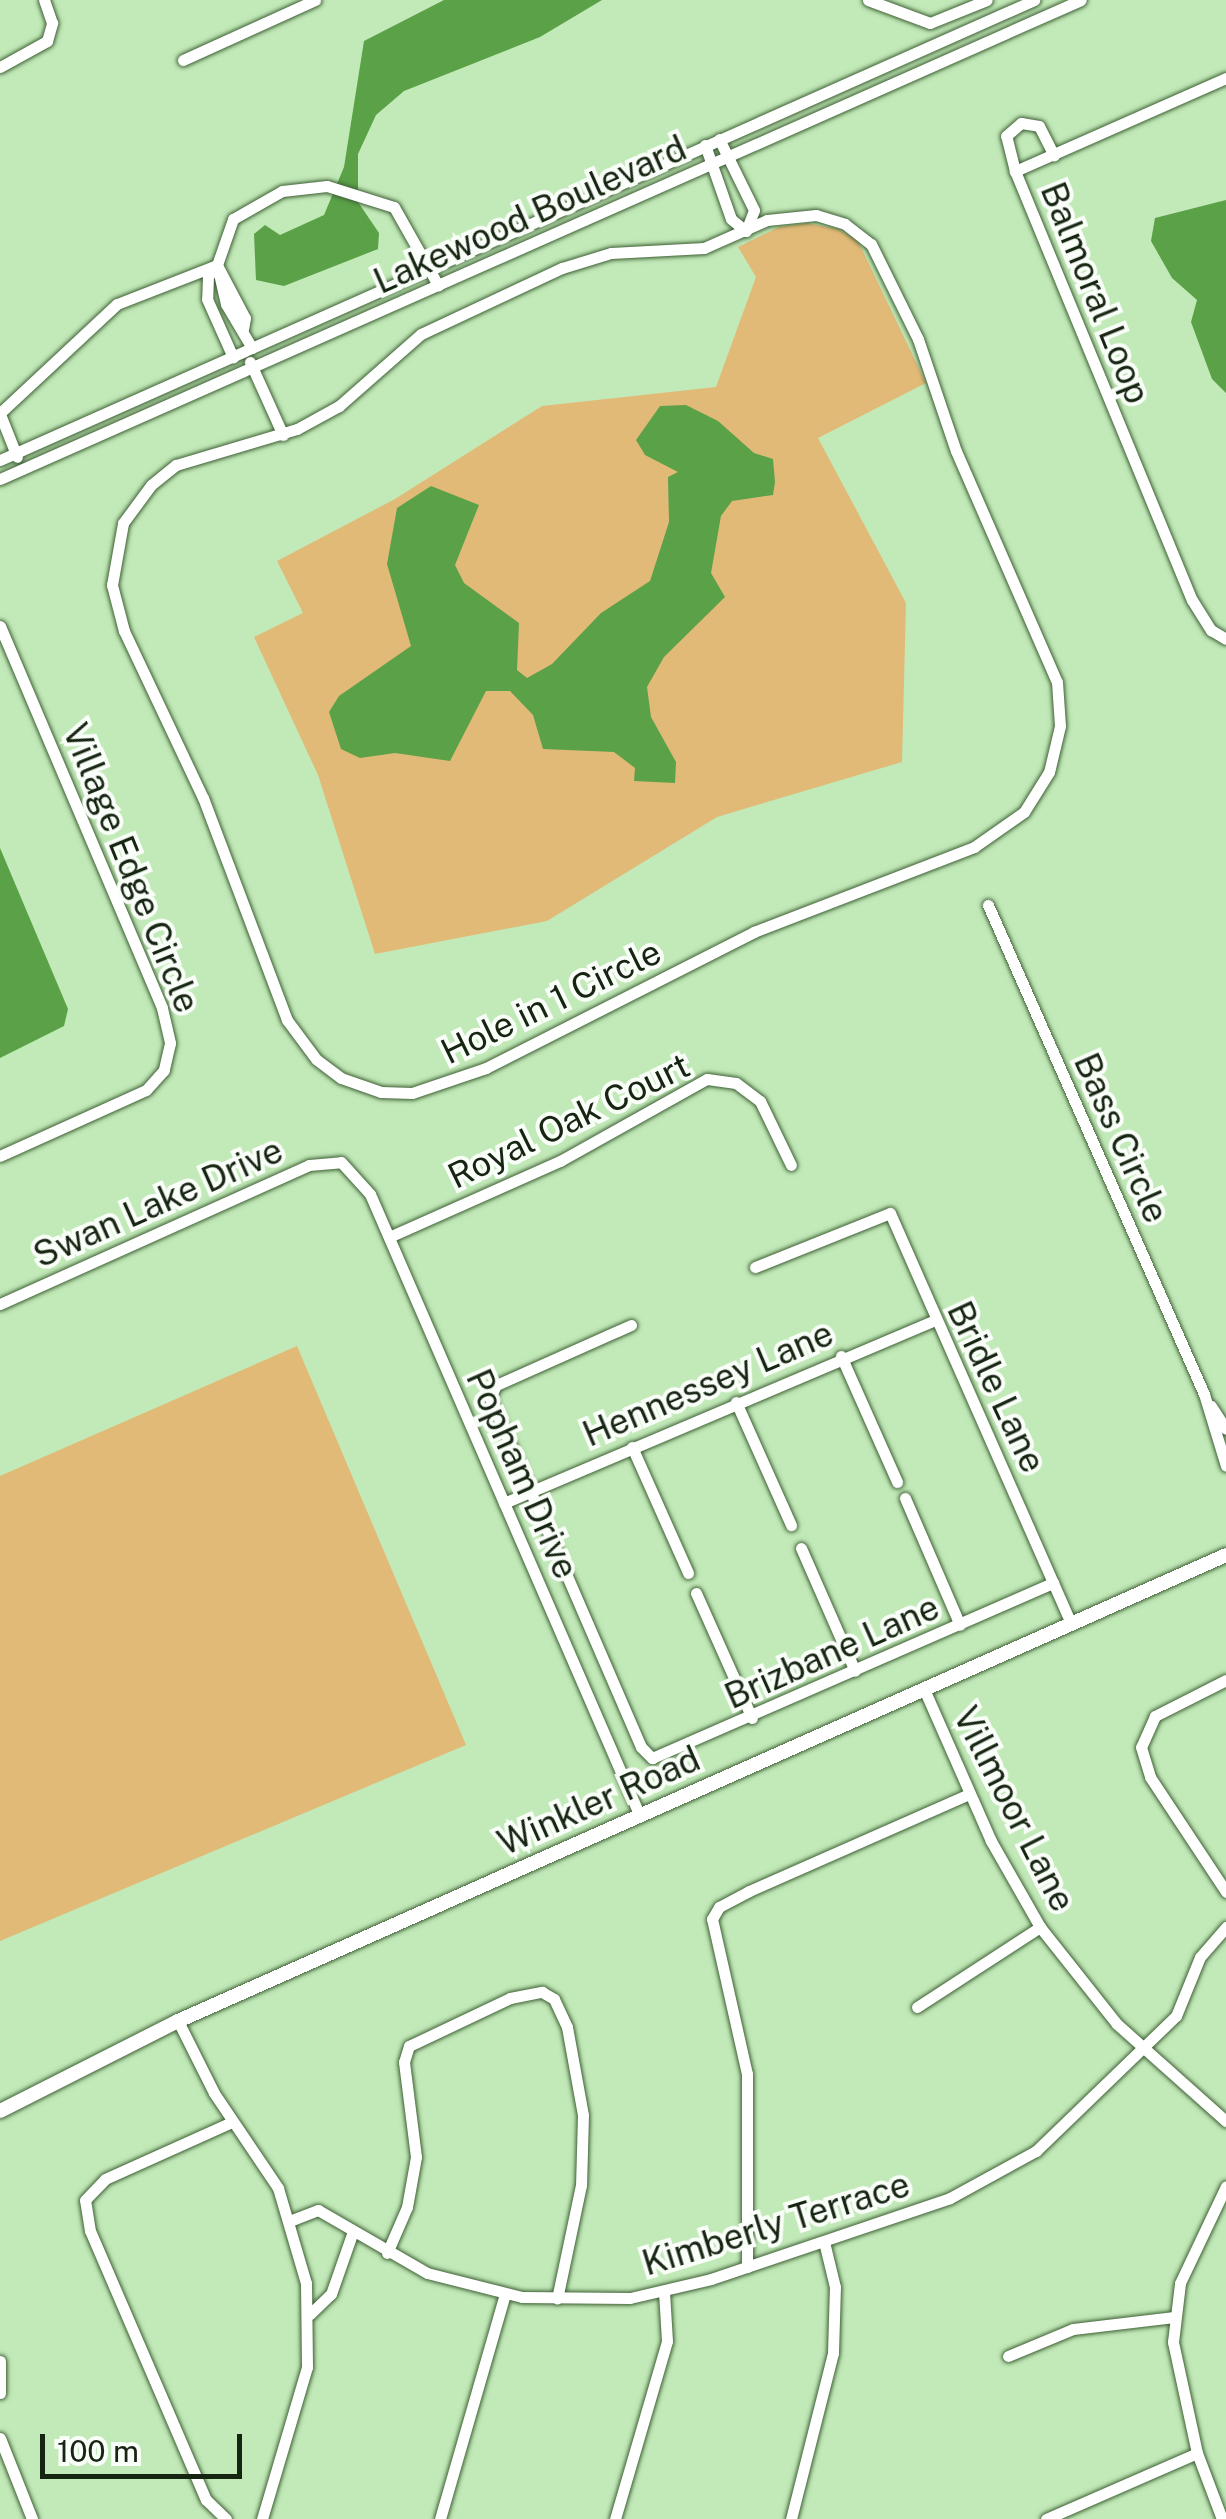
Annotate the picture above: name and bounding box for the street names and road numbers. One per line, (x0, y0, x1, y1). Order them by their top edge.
street label: Lakewood Boulevard (367, 127, 693, 303)
street label: Balmoral Loop (1032, 176, 1158, 410)
street label: Village Edge Circle (54, 717, 208, 1019)
street label: Hole in 1 Circle (434, 931, 668, 1073)
street label: Royal Oak Court (441, 1044, 697, 1198)
street label: Bass Circle (1065, 1047, 1177, 1229)
street label: Swan Lake Drive (27, 1129, 289, 1277)
street label: Bridle Lane (938, 1295, 1054, 1479)
street label: Hennessey Lane (577, 1312, 839, 1456)
street label: Popham Drive (457, 1363, 587, 1585)
street label: Brizbane Lane (718, 1586, 946, 1718)
street label: Villmoor Lane (944, 1700, 1084, 1918)
street label: Winkler Road (491, 1738, 707, 1864)
street label: Kimberly Terrace (637, 2163, 915, 2285)

